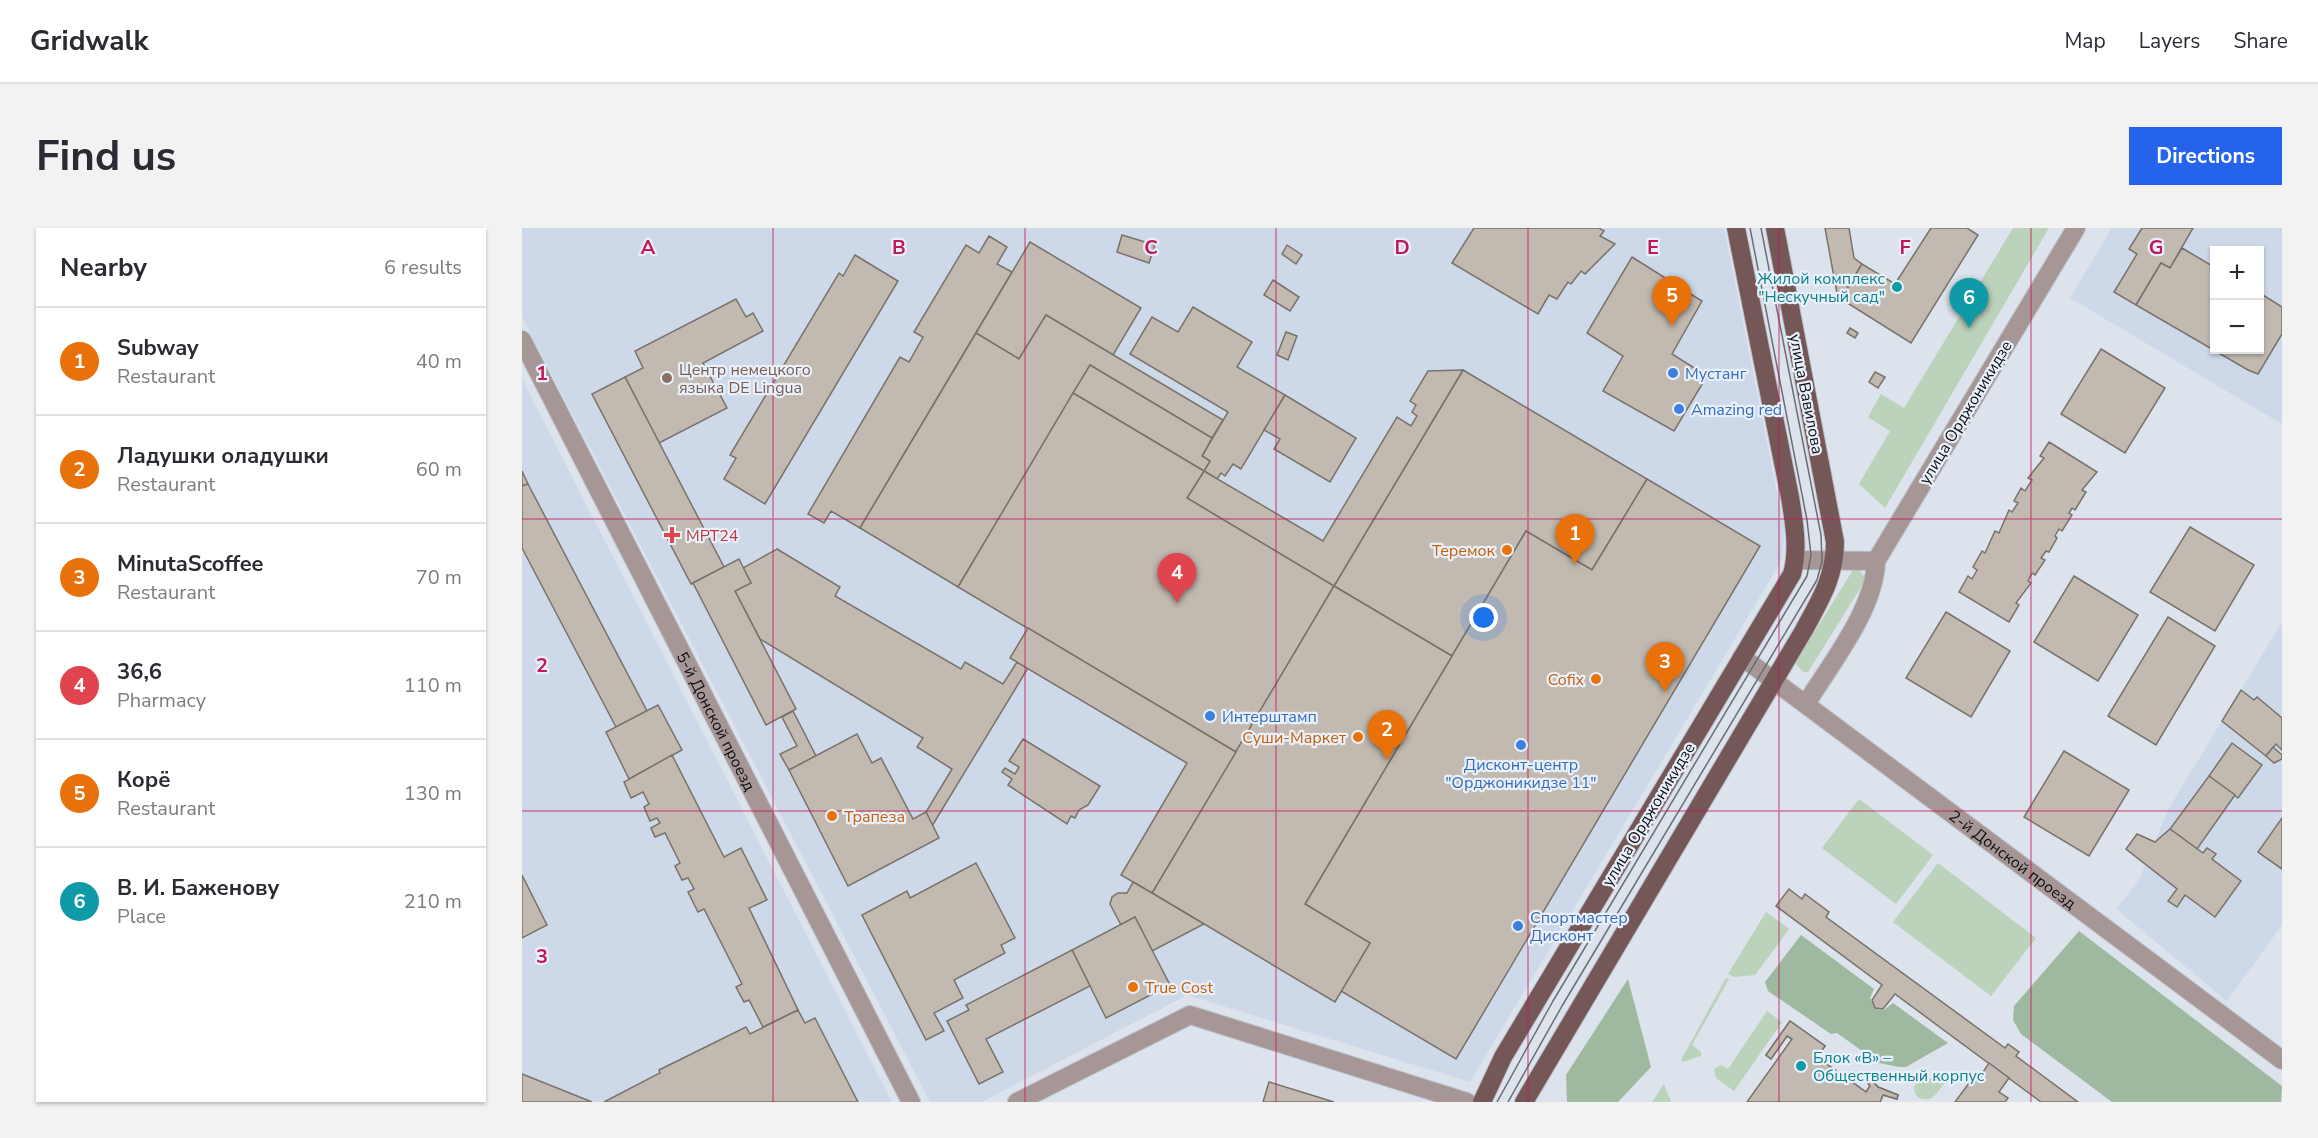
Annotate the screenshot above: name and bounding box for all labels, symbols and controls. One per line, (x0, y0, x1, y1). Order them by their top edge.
text: Gridwalk (30, 22, 148, 60)
text: Map (2064, 27, 2106, 55)
text: Layers (2139, 27, 2200, 55)
text: Share (2233, 27, 2288, 55)
button: Directions (2129, 127, 2282, 185)
text: Find us (36, 128, 176, 185)
text: A (641, 234, 656, 261)
text: B (892, 234, 906, 261)
text: C (1144, 234, 1158, 261)
text: D (1394, 234, 1410, 261)
text: E (1647, 234, 1659, 261)
text: F (1899, 234, 1911, 261)
text: G (2149, 234, 2163, 261)
map controls (2210, 246, 2264, 354)
button: + (2210, 246, 2264, 300)
text: Nearby (60, 250, 147, 285)
text: 6 results (384, 254, 462, 281)
place label: Жилой комплекс "Нескучный сад" (1757, 268, 1885, 308)
pin: 5 (1652, 276, 1692, 326)
pin: 6 (1950, 279, 1988, 328)
marker: Жилой комплекс "Нескучный сад" (1890, 280, 1904, 294)
button: − (2210, 300, 2264, 354)
street label: улица Вавилова (1784, 332, 1828, 456)
text: Subway (117, 333, 199, 363)
street label: улица Орджоникидзе (1914, 336, 2018, 489)
text: 1 (74, 348, 86, 375)
text: 40 m (416, 348, 462, 375)
place label: Центр немецкого языка DE Lingua (679, 359, 811, 399)
text: 1 (536, 360, 548, 387)
text: Restaurant (117, 363, 215, 390)
place label: Мустанг (1685, 363, 1747, 385)
marker: Мустанг (1666, 366, 1680, 380)
marker: Центр немецкого языка DE Lingua (660, 371, 674, 385)
place label: Amazing red (1691, 399, 1782, 421)
marker: Amazing red (1672, 402, 1686, 416)
text: Ладушки оладушки (117, 441, 329, 471)
text: 2 (74, 456, 86, 483)
text: 60 m (416, 456, 462, 483)
text: Restaurant (117, 471, 215, 498)
pin: 1 (1556, 514, 1594, 564)
place label: МРТ24 (686, 525, 739, 547)
marker: МРТ24 (663, 526, 681, 544)
place label: Теремок (1432, 540, 1496, 562)
marker: Теремок (1500, 543, 1514, 557)
text: MinutaScoffee (117, 549, 263, 579)
pin: 4 (1158, 554, 1196, 603)
text: 3 (74, 564, 86, 591)
text: 70 m (416, 564, 462, 591)
text: Restaurant (117, 579, 215, 606)
your location (1469, 603, 1498, 632)
pin: 3 (1646, 642, 1684, 692)
street label: 5-й Донской проезд (671, 648, 761, 796)
text: 2 (536, 652, 548, 679)
text: 36,6 (117, 657, 162, 687)
place label: Cofix (1548, 669, 1585, 691)
text: 4 (74, 672, 86, 699)
text: 110 m (404, 672, 462, 699)
marker: Cofix (1589, 672, 1603, 686)
text: Pharmacy (117, 687, 206, 714)
place label: Интерштамп (1222, 706, 1317, 728)
marker: Интерштамп (1203, 709, 1217, 723)
pin: 2 (1368, 710, 1406, 760)
place label: Суши-Маркет (1242, 727, 1347, 749)
marker: Суши-Маркет (1351, 730, 1365, 744)
marker: Дисконт-центр "Орджоникидзе 11" (1514, 738, 1528, 752)
street label: улица Орджоникидзе (1597, 738, 1701, 891)
place label: Дисконт-центр "Орджоникидзе 11" (1445, 754, 1597, 794)
text: Корё (117, 765, 170, 795)
text: 5 (74, 780, 86, 807)
text: 130 m (404, 780, 462, 807)
text: Restaurant (117, 795, 215, 822)
street label: 2-й Донской проезд (1944, 805, 2081, 915)
place label: Трапеза (844, 806, 905, 828)
marker: Трапеза (825, 809, 839, 823)
text: В. И. Баженову (117, 873, 280, 903)
text: 6 (74, 888, 86, 915)
text: 210 m (404, 888, 462, 915)
text: Place (117, 903, 166, 930)
place label: Спортмастер Дисконт (1530, 907, 1628, 947)
marker: Спортмастер Дисконт (1511, 919, 1525, 933)
text: 3 (536, 943, 548, 970)
place label: True Cost (1145, 977, 1213, 999)
marker: True Cost (1126, 980, 1140, 994)
place label: Блок «В» – Общественный корпус (1813, 1047, 1985, 1087)
marker: Блок «В» – Общественный корпус (1794, 1059, 1808, 1073)

